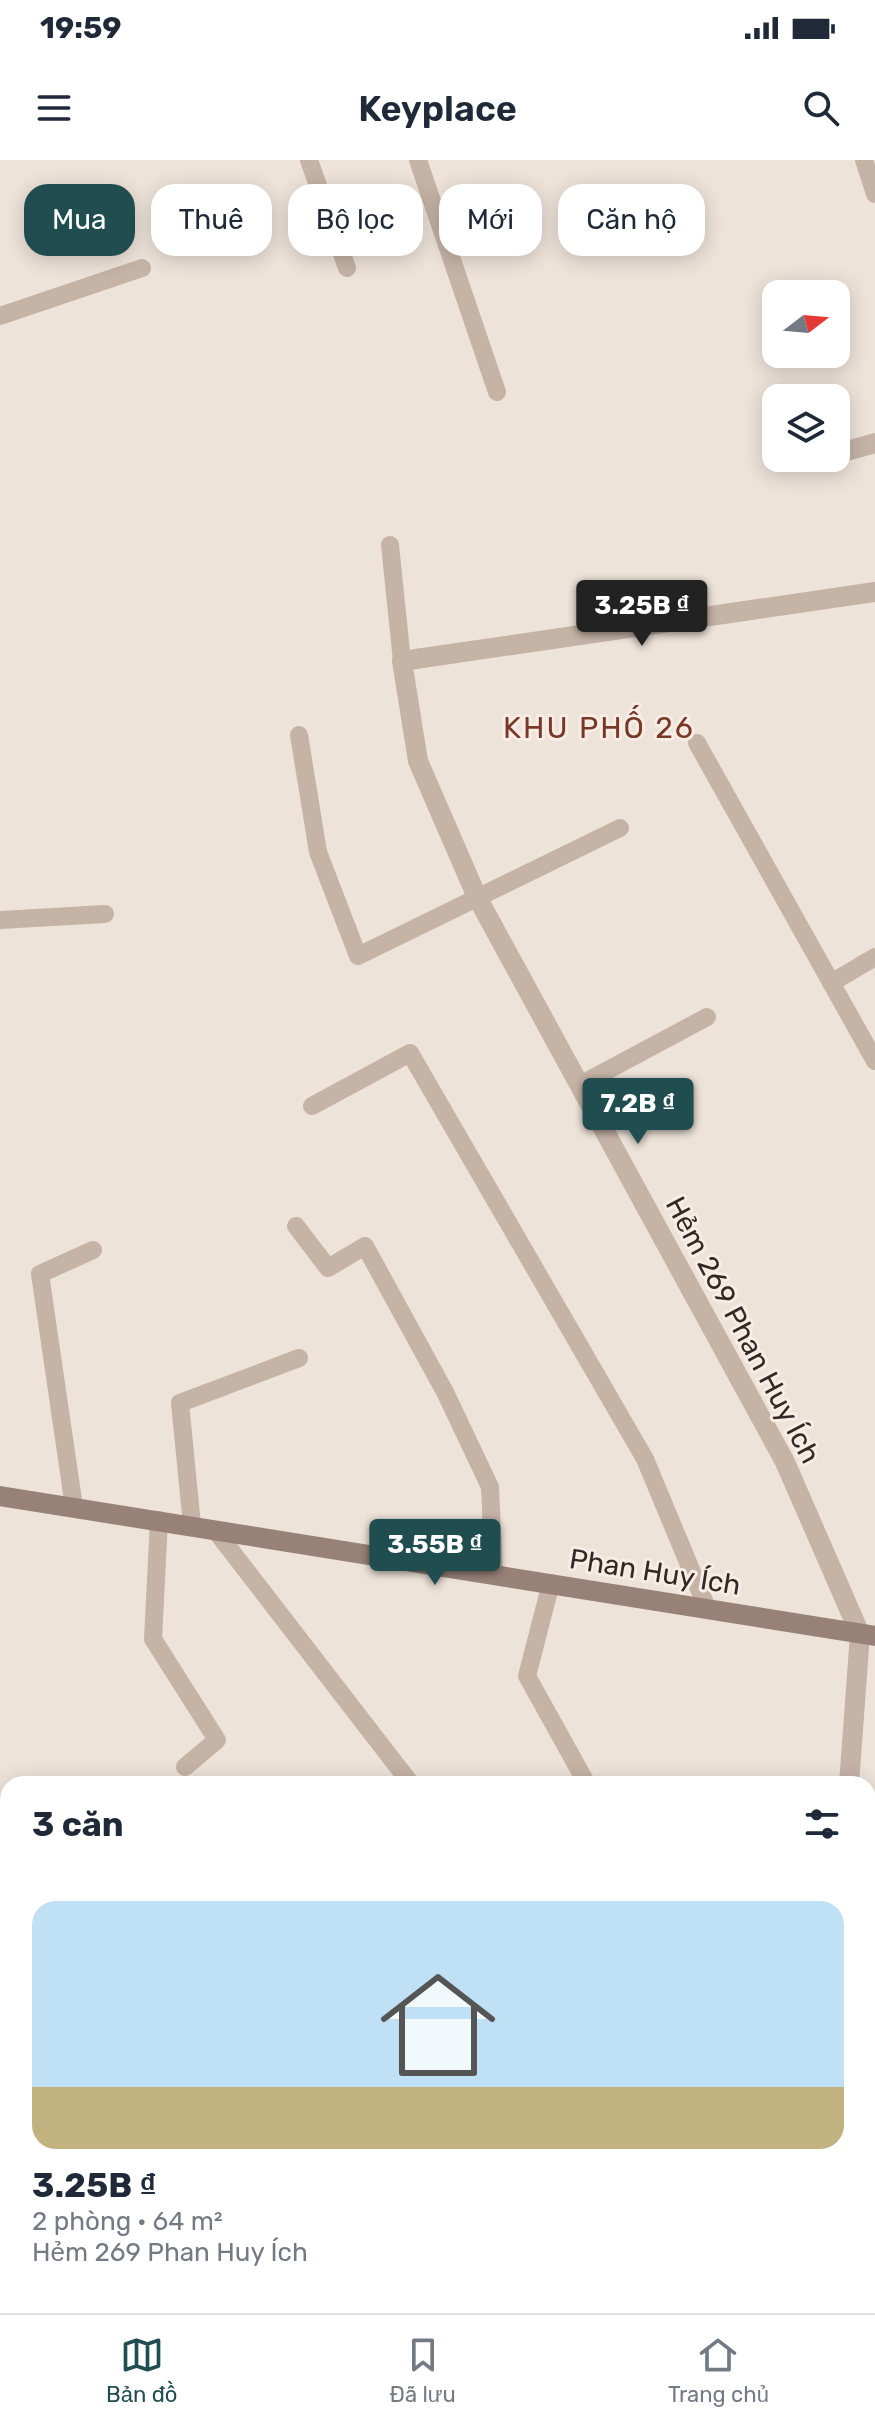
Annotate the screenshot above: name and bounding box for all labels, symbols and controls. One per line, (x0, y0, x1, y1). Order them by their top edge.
text: 19:59 (40, 10, 122, 46)
icon: menu (32, 86, 76, 130)
icon: search (799, 86, 843, 130)
text: Keyplace (358, 87, 517, 130)
chip: Mua (24, 184, 135, 256)
chip: Thuê (151, 184, 272, 256)
chip: Bộ lọc (288, 184, 423, 256)
chip: Mới (439, 184, 542, 256)
chip: Căn hộ (558, 184, 705, 256)
north arrow (762, 280, 850, 368)
map controls (762, 280, 850, 472)
button: layers (762, 384, 850, 472)
pin: 3.25B ₫ (568, 580, 716, 648)
text: 3.25B ₫ (594, 590, 690, 621)
district label: KHU PHỐ 26 (503, 705, 695, 746)
pin: 7.2B ₫ (573, 1078, 703, 1146)
text: 7.2B ₫ (601, 1088, 675, 1119)
street label: Hẻm 269 Phan Huy Ích (659, 1191, 827, 1469)
pin: 3.55B ₫ (361, 1519, 509, 1587)
text: 3.55B ₫ (387, 1529, 483, 1560)
street label: Phan Huy Ích (567, 1542, 743, 1602)
icon: filters (800, 1802, 844, 1846)
text: 3 căn (32, 1804, 124, 1845)
icon: home (366, 1953, 510, 2097)
text: 3.25B ₫ (32, 2165, 157, 2206)
text: 2 phòng · 64 m² (32, 2206, 223, 2237)
text: Hẻm 269 Phan Huy Ích (32, 2237, 308, 2268)
tab: Bản đồ (106, 2333, 177, 2408)
tab: Đã lưu (390, 2333, 456, 2408)
tab: Trang chủ (668, 2333, 769, 2408)

